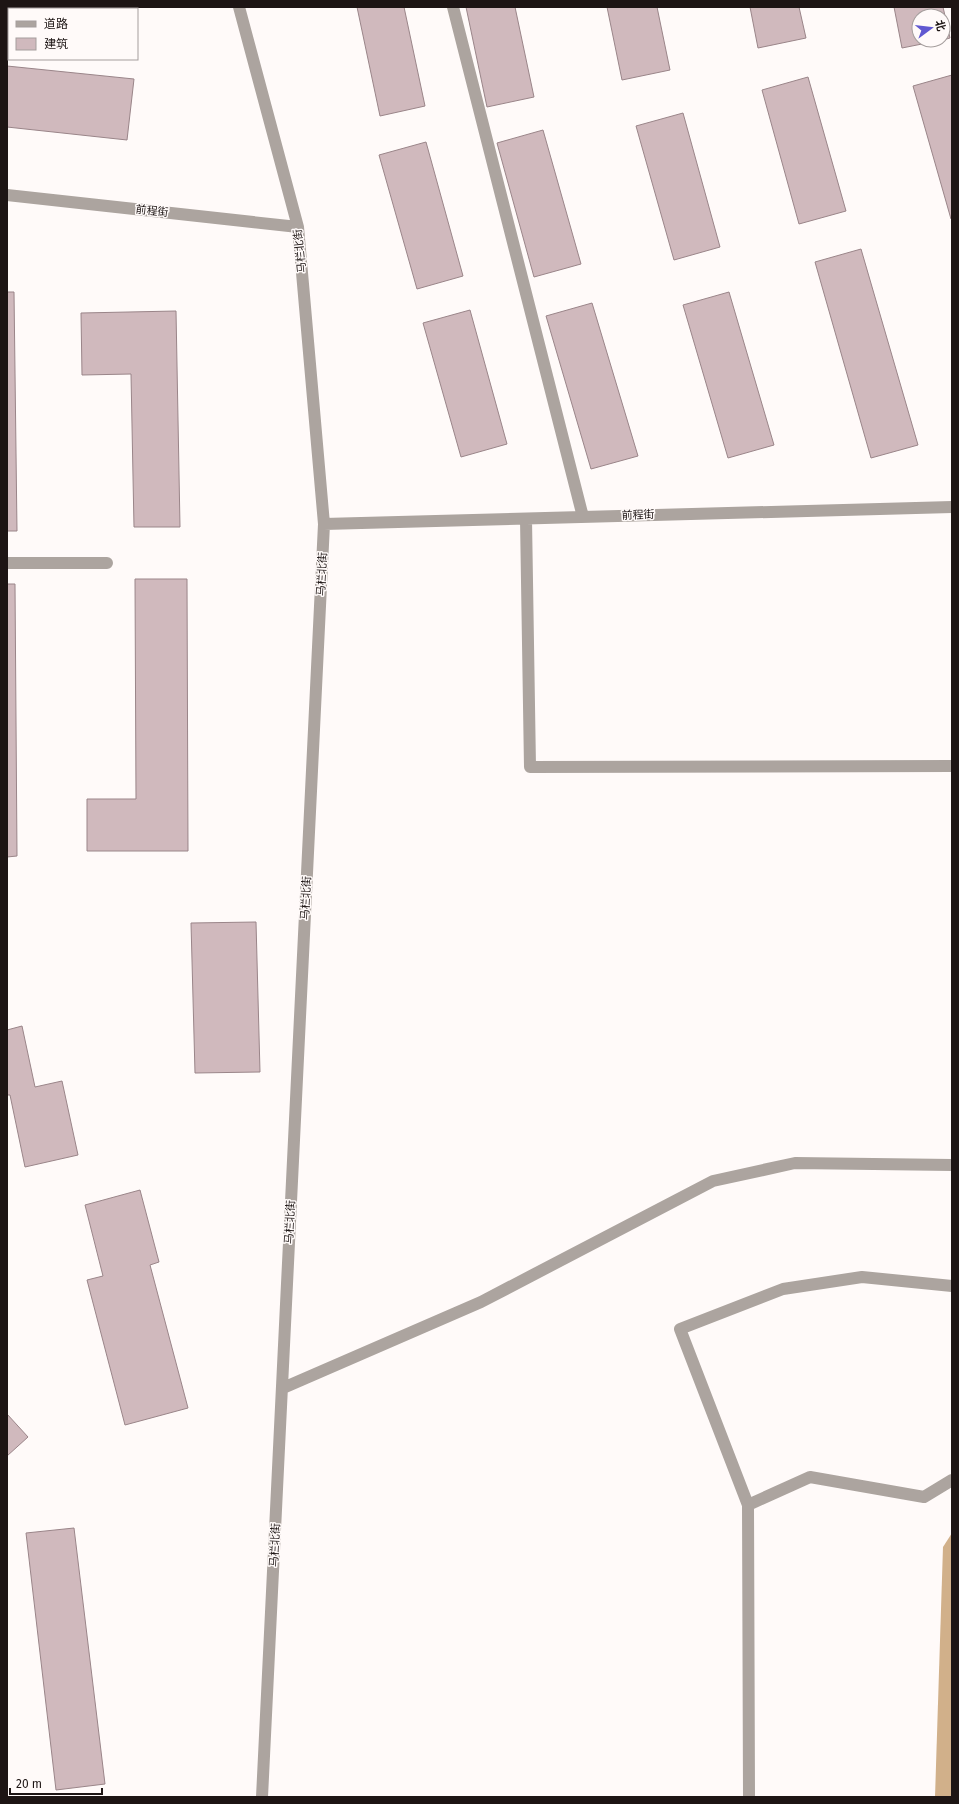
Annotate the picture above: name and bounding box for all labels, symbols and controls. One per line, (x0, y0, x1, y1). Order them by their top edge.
legend (8, 8, 138, 60)
north arrow (911, 8, 951, 48)
text: 道路 (44, 17, 68, 31)
text: 北 (932, 19, 948, 33)
text: 建筑 (44, 37, 68, 51)
street label: 前程街 (135, 203, 169, 219)
street label: 马栏北街 (291, 228, 309, 274)
street label: 前程街 (621, 508, 655, 522)
street label: 马栏北街 (314, 552, 330, 596)
street label: 马栏北街 (298, 876, 314, 920)
street label: 马栏北街 (282, 1200, 298, 1244)
street label: 马栏北街 (267, 1523, 283, 1567)
scale bar (10, 1770, 102, 1796)
text: 20 m (16, 1777, 42, 1791)

